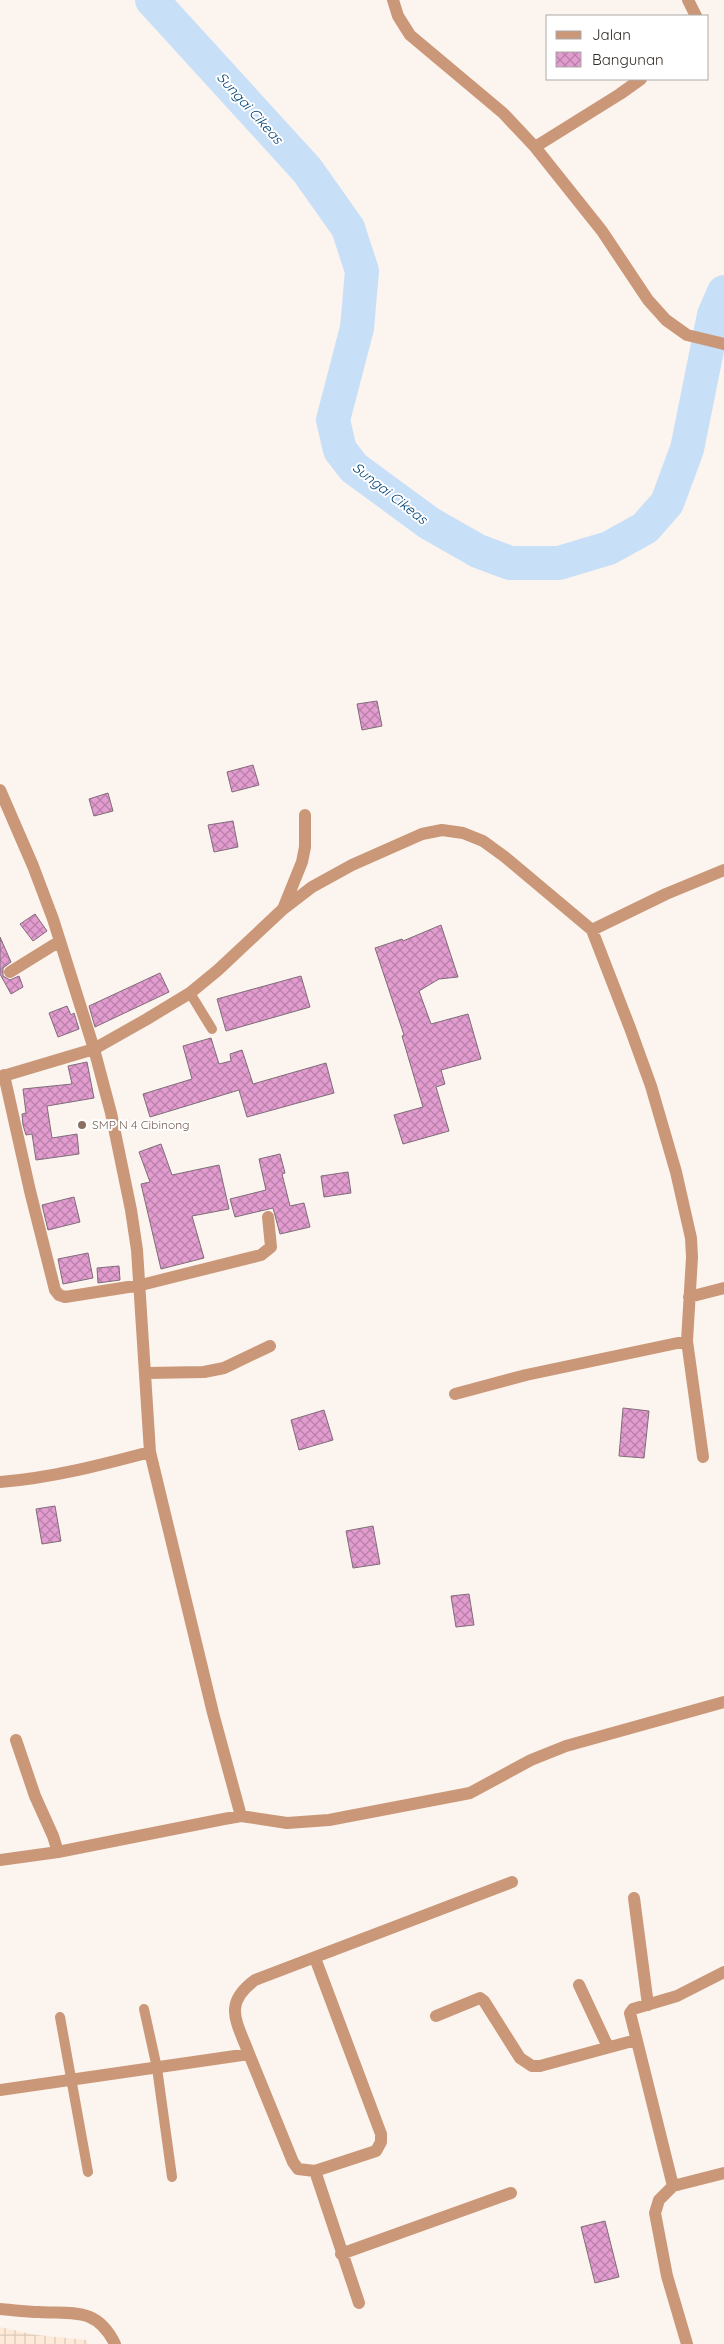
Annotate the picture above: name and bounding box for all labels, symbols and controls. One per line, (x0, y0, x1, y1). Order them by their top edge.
legend (546, 15, 709, 80)
text: Jalan (592, 25, 631, 44)
text: Bangunan (592, 50, 664, 69)
water label: Sungai Cikeas (213, 68, 288, 149)
water label: Sungai Cikeas (349, 458, 432, 529)
place label: SMP N 4 Cibinong (92, 1117, 190, 1132)
marker: SMP N 4 Cibinong (76, 1119, 88, 1131)

